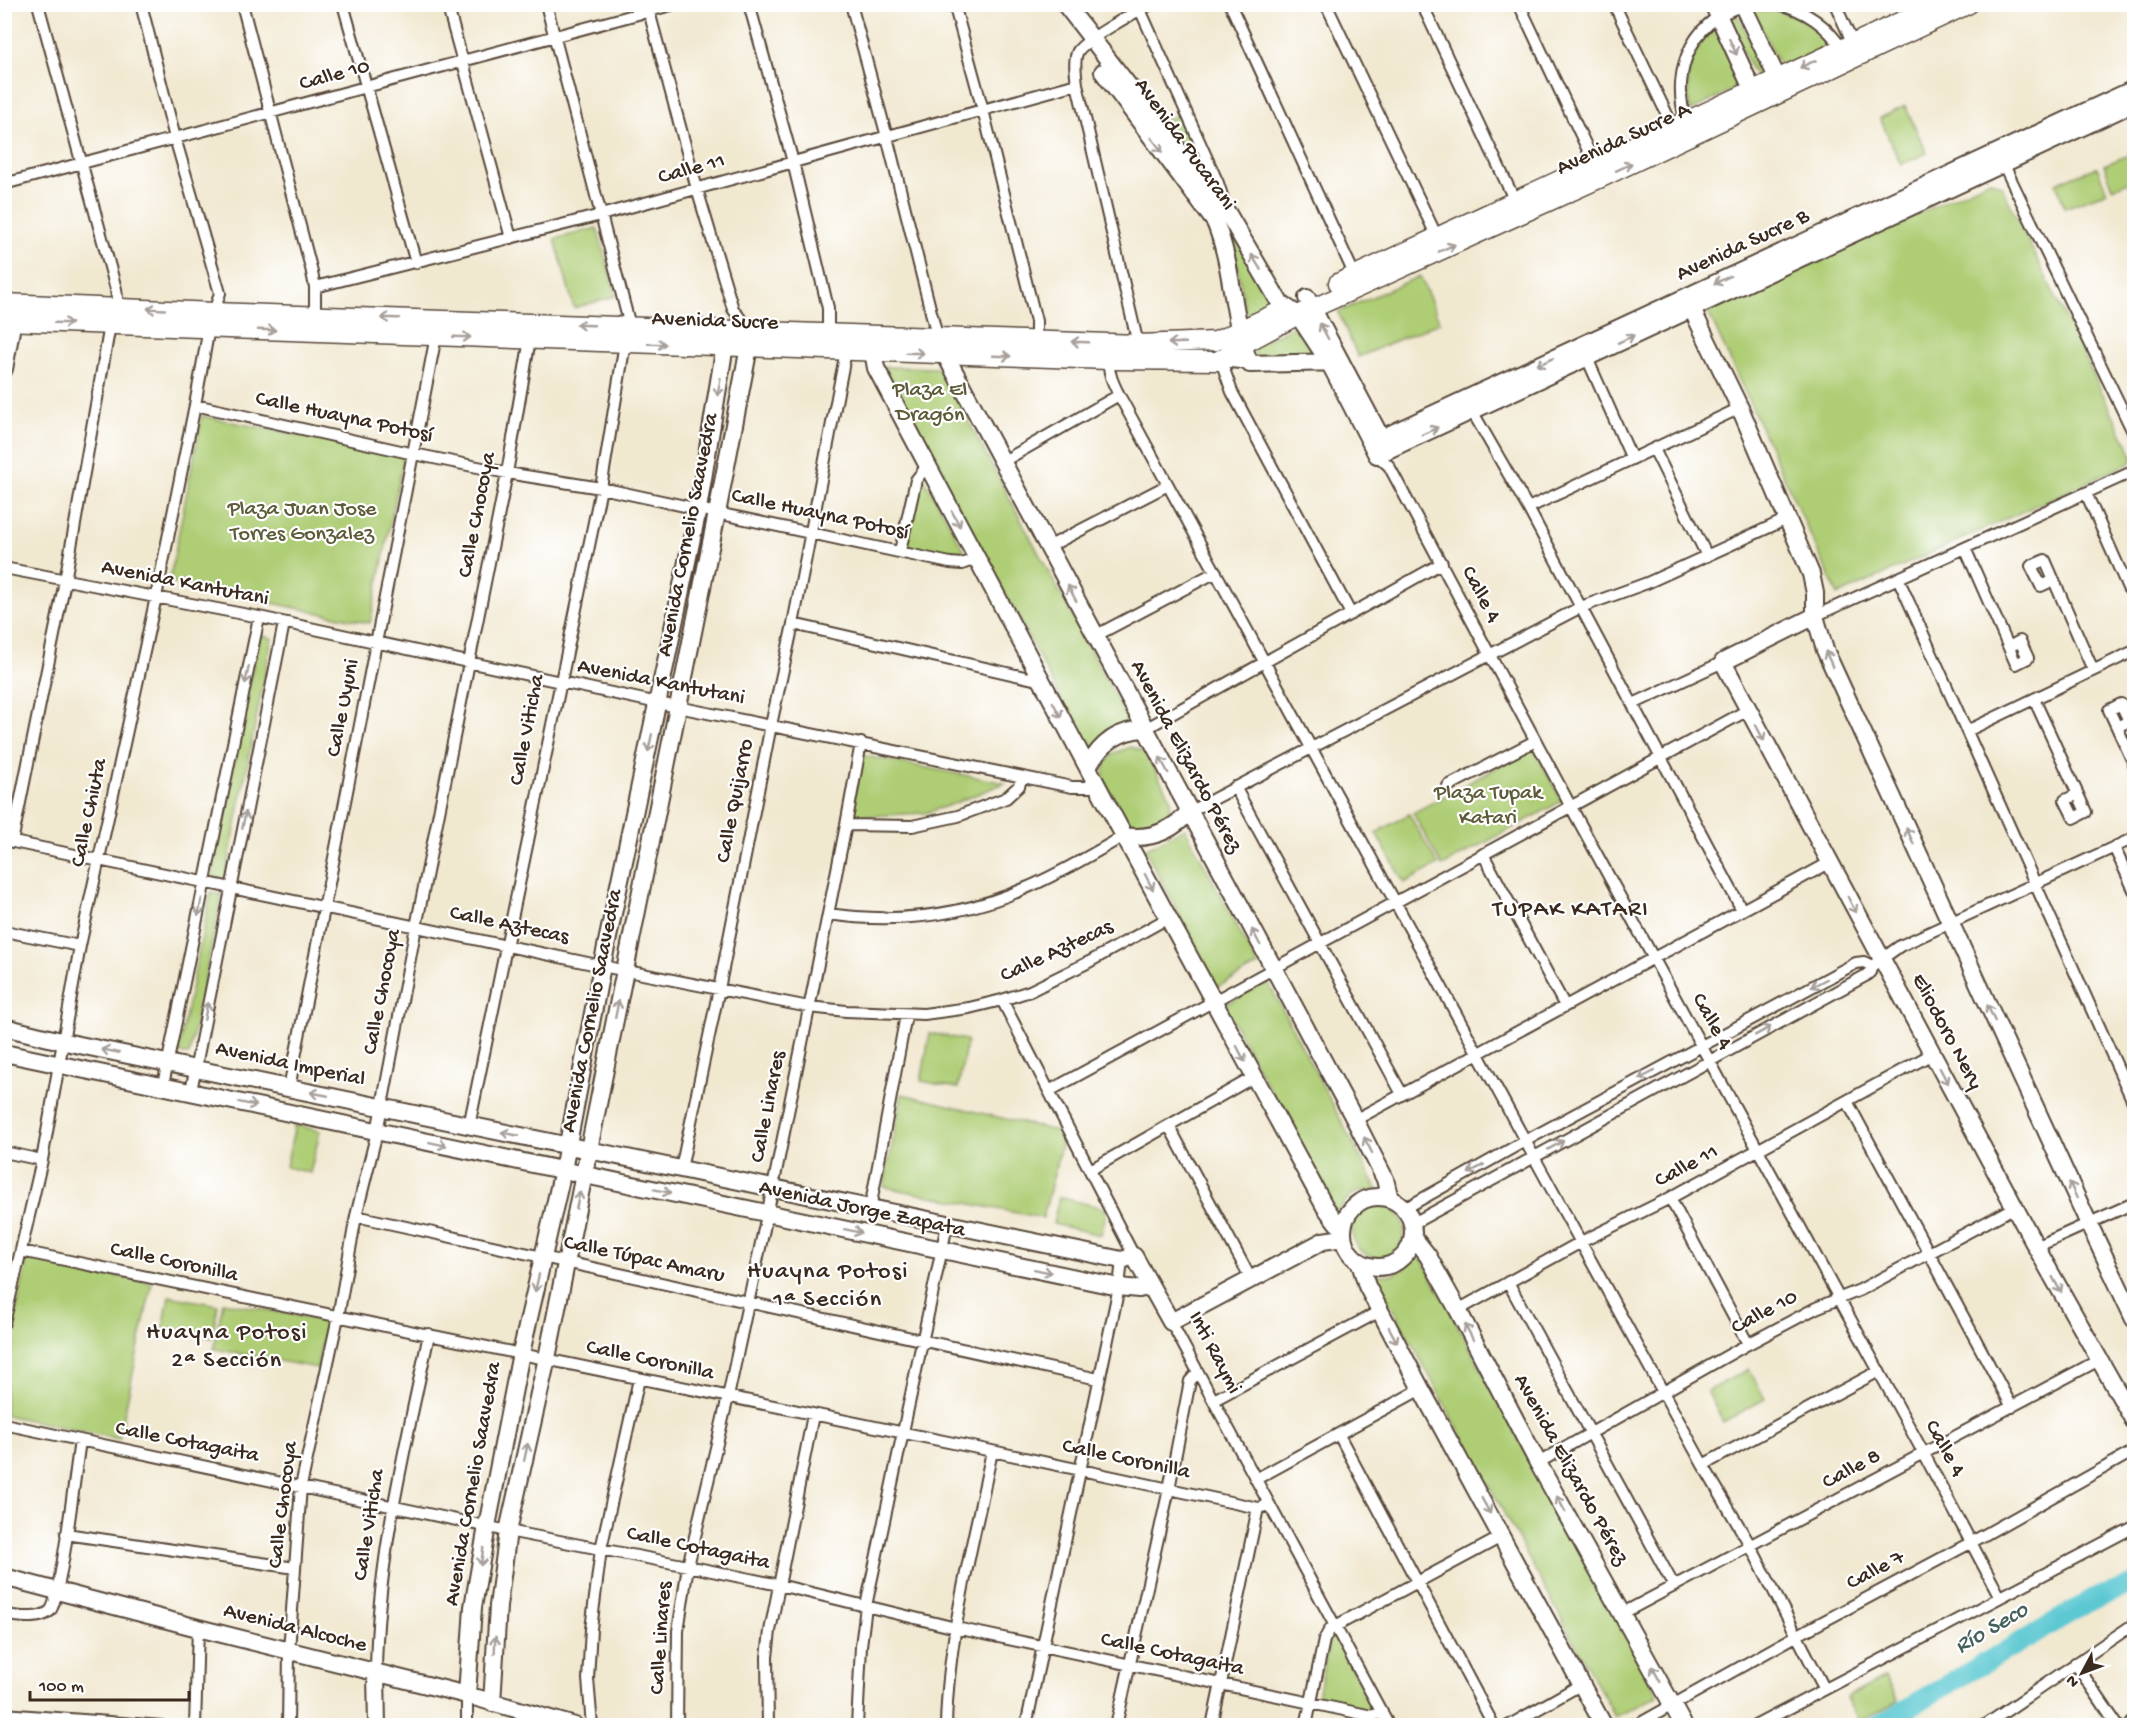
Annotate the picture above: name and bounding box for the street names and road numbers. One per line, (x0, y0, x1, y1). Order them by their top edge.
street label: Calle 10 (297, 54, 373, 98)
street label: Avenida Pucarani (1127, 74, 1241, 216)
street label: Avenida Sucre A (1553, 97, 1696, 182)
street label: Calle 11 (656, 149, 728, 191)
street label: Avenida Sucre B (1673, 204, 1814, 288)
street label: Avenida Sucre (651, 307, 779, 337)
street label: Calle Huayna Potosí (253, 386, 436, 450)
street label: Avenida Cornelio Saavedra (653, 410, 726, 659)
street label: Calle Chocoya (453, 449, 503, 580)
street label: Calle Huayna Potosí (729, 483, 912, 547)
street label: Avenida Kantutani (99, 555, 271, 613)
street label: Calle 4 (1454, 562, 1506, 628)
street label: Avenida Kantutani (575, 654, 747, 712)
street label: Avenida Elizardo Pérez (1123, 656, 1247, 859)
street label: Calle Uyuni (322, 657, 366, 759)
street label: Calle Viticha (504, 671, 552, 788)
street label: Calle Quijarro (711, 737, 761, 865)
street label: Calle Chiuta (66, 756, 114, 870)
street label: Avenida Cornelio Saavedra (557, 886, 630, 1135)
street label: Calle Aztecas (447, 901, 572, 952)
street label: Calle Aztecas (997, 914, 1118, 989)
street label: Calle Chocoya (358, 926, 408, 1057)
street label: Eliodoro Nery (1905, 969, 1988, 1095)
street label: Calle 4 (1685, 989, 1737, 1055)
street label: Avenida Imperial (213, 1036, 367, 1094)
street label: Calle Linares (745, 1048, 793, 1165)
street label: Calle 11 (1651, 1140, 1723, 1194)
street label: Avenida Jorge Zapata (756, 1175, 968, 1245)
street label: Calle Túpac Amaru (561, 1230, 727, 1290)
street label: Calle Coronilla (108, 1237, 241, 1289)
street label: Calle 10 (1727, 1285, 1803, 1341)
street label: Inti Raymi (1181, 1307, 1247, 1399)
street label: Calle Coronilla (584, 1335, 717, 1387)
street label: Avenida Cornelio Saavedra (440, 1359, 508, 1608)
street label: Avenida Elizardo Pérez (1507, 1370, 1634, 1571)
street label: Calle Cotagaita (113, 1416, 262, 1470)
street label: Calle 4 (1918, 1416, 1970, 1482)
street label: Calle Coronilla (1060, 1434, 1193, 1486)
street label: Calle Chocoya (263, 1439, 305, 1570)
street label: Calle 8 (1818, 1444, 1886, 1496)
street label: Calle Viticha (348, 1467, 392, 1583)
street label: Calle Cotagaita (624, 1521, 773, 1577)
street label: Calle 7 (1843, 1545, 1910, 1597)
street label: Calle Linares (645, 1580, 679, 1695)
street label: Avenida Alcoche (221, 1599, 370, 1660)
street label: Calle Cotagaita (1098, 1627, 1247, 1683)

